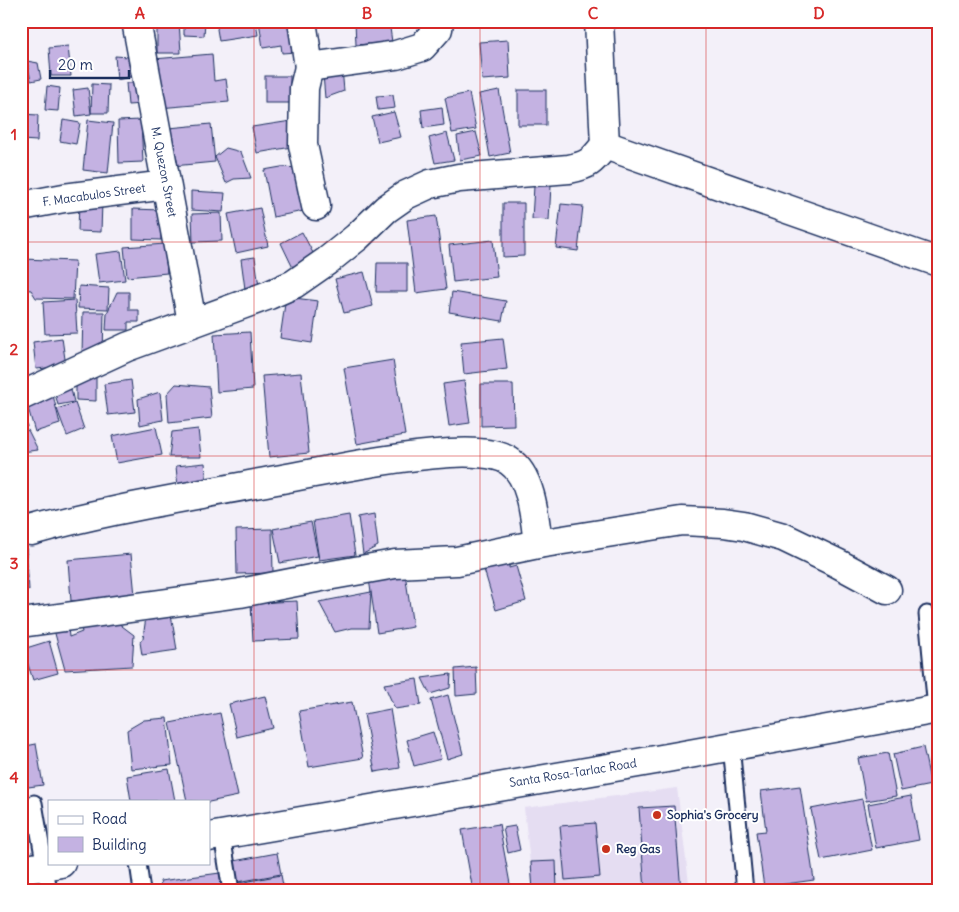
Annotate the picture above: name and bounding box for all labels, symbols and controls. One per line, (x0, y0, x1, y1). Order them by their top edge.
text: A (135, 3, 145, 23)
text: B (362, 3, 373, 23)
text: C (588, 3, 599, 23)
text: D (813, 3, 825, 23)
scale bar (50, 48, 129, 80)
text: 20 m (58, 55, 93, 74)
text: 1 (11, 124, 17, 144)
street label: M. Quezon Street (148, 125, 181, 218)
street label: F. Macabulos Street (41, 180, 146, 209)
text: 2 (10, 339, 19, 359)
text: 3 (9, 553, 19, 573)
street label: Santa Rosa-Tarlac Road (508, 755, 638, 790)
text: 4 (9, 767, 19, 787)
legend (48, 800, 210, 864)
place label: Sophia's Grocery (667, 807, 759, 823)
text: Road (92, 809, 127, 828)
marker: Sophia's Grocery (651, 809, 663, 821)
text: Building (92, 835, 147, 854)
place label: Reg Gas (616, 841, 661, 857)
marker: Reg Gas (600, 843, 612, 855)

